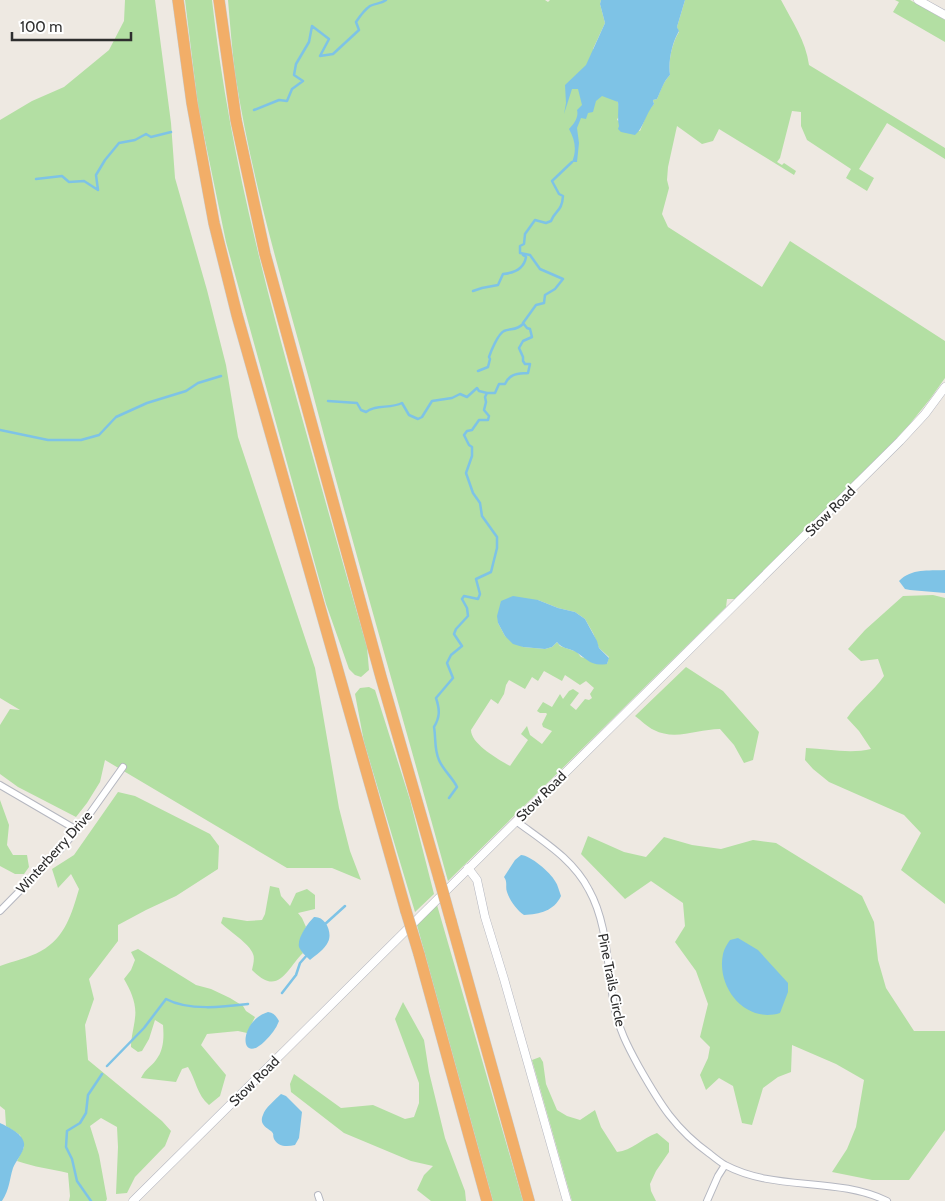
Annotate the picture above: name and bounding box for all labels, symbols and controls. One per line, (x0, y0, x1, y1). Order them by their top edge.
scale bar (12, 10, 131, 42)
text: 100 m (20, 18, 62, 36)
street label: Stow Road (801, 482, 859, 540)
street label: Stow Road (512, 767, 570, 825)
street label: Winterberry Drive (12, 807, 96, 897)
street label: Pine Trails Circle (594, 932, 630, 1028)
street label: Stow Road (225, 1052, 283, 1110)

